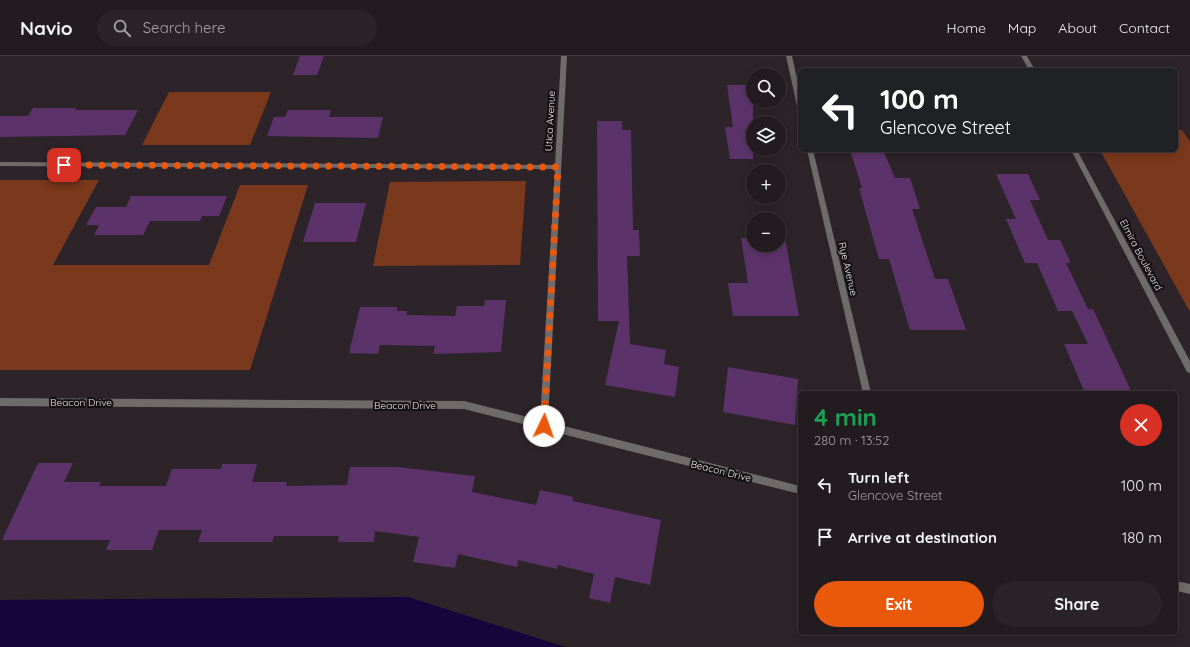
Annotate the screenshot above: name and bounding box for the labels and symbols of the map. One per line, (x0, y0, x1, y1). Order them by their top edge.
street label: Utica Avenue (542, 90, 558, 152)
pin (47, 148, 81, 182)
street label: Elmira Boulevard (1117, 217, 1165, 293)
street label: Rye Avenue (835, 241, 861, 298)
street label: Beacon Drive (50, 396, 112, 409)
street label: Beacon Drive (374, 399, 436, 412)
position arrow (523, 405, 565, 447)
street label: Beacon Drive (689, 457, 753, 485)

